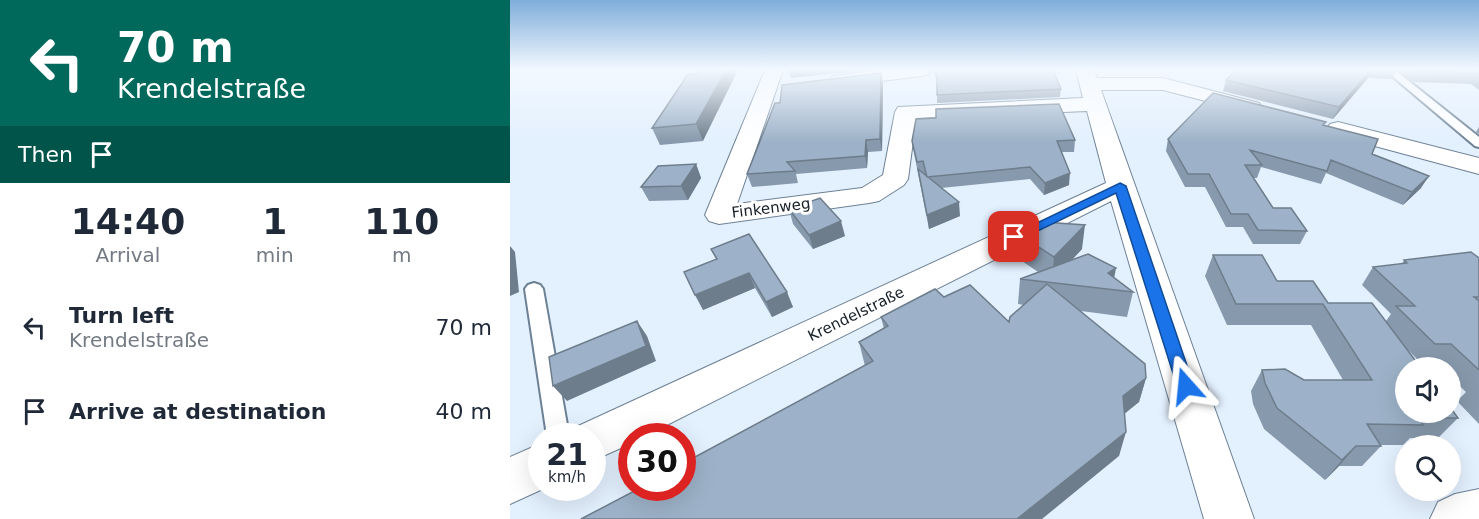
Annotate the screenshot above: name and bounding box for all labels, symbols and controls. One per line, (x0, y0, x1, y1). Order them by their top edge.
text: 70 m (117, 23, 234, 72)
icon: left (18, 24, 96, 102)
text: Krendelstraße (117, 73, 306, 104)
icon: arrive (85, 138, 118, 171)
text: Then (18, 142, 73, 167)
street label: Finkenweg (731, 194, 811, 222)
text: 14:40 (71, 201, 185, 242)
text: 1 (262, 201, 287, 242)
text: 110 (364, 201, 439, 242)
pin (988, 211, 1039, 262)
icon: arrive (997, 220, 1030, 253)
text: Arrival (95, 243, 160, 267)
text: min (256, 243, 294, 267)
text: m (392, 243, 412, 267)
street label: Krendelstraße (805, 283, 907, 345)
text: Turn left (69, 303, 174, 328)
icon: left (18, 311, 51, 344)
text: 70 m (436, 315, 492, 340)
text: Krendelstraße (69, 328, 209, 352)
position arrow (1154, 354, 1218, 418)
map controls (1395, 357, 1461, 501)
button: sound (1395, 357, 1461, 423)
icon: arrive (18, 395, 51, 428)
text: Arrive at destination (69, 399, 326, 424)
text: 40 m (436, 399, 492, 424)
speed limit sign: 30 (618, 423, 696, 501)
button: search (1395, 435, 1461, 501)
text: 21 (546, 437, 588, 472)
text: km/h (548, 468, 586, 486)

